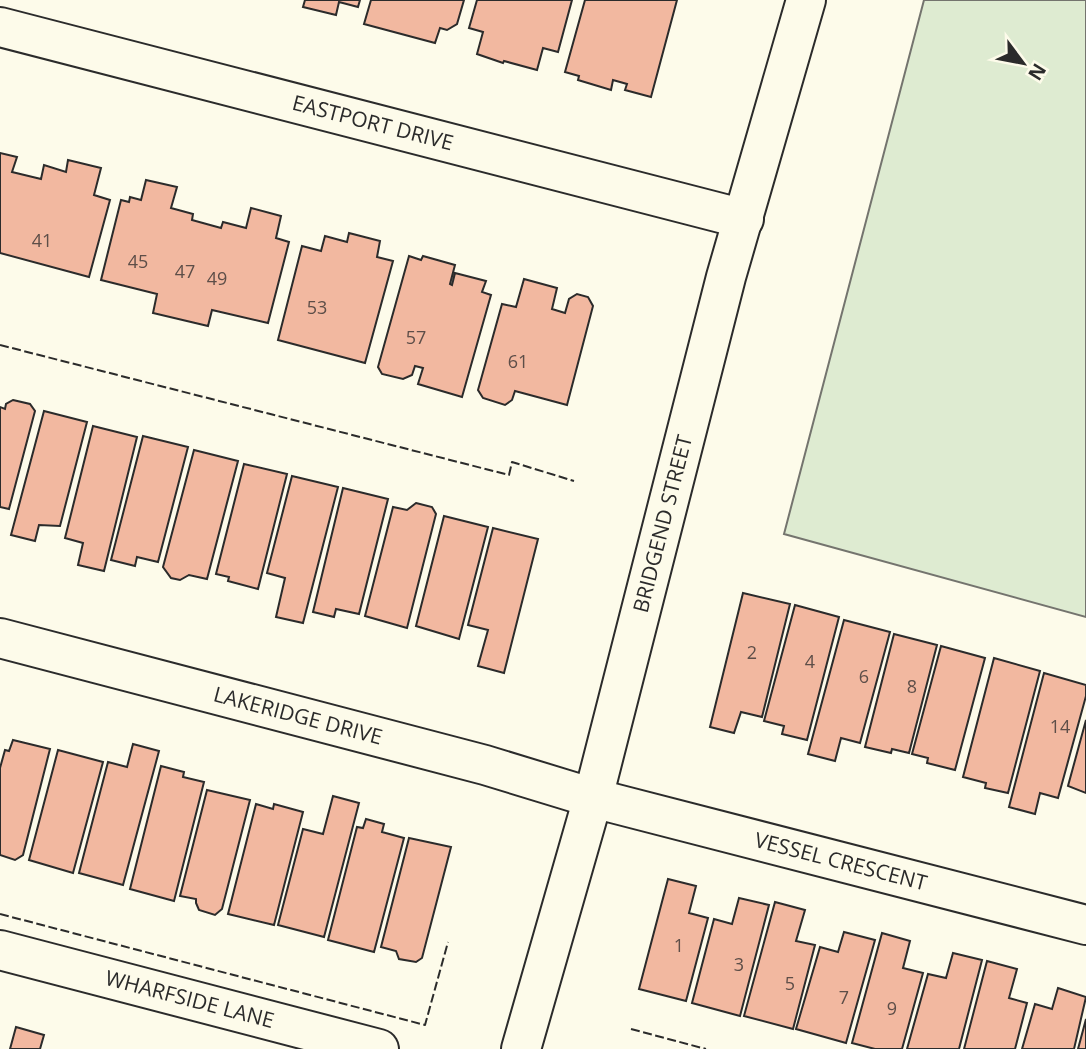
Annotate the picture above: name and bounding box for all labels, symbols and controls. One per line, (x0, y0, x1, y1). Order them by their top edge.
north arrow (988, 28, 1058, 98)
text: N (1022, 59, 1053, 85)
street label: EASTPORT DRIVE (289, 88, 457, 156)
house number: 41 (32, 228, 52, 252)
house number: 45 (128, 249, 148, 273)
house number: 47 (175, 259, 195, 283)
house number: 49 (207, 266, 227, 290)
house number: 53 (307, 295, 327, 319)
house number: 57 (406, 325, 426, 349)
house number: 61 (508, 349, 528, 373)
street label: BRIDGEND STREET (626, 432, 698, 615)
house number: 2 (747, 640, 757, 664)
house number: 4 (805, 649, 815, 673)
house number: 6 (859, 664, 869, 688)
house number: 8 (907, 674, 917, 698)
street label: LAKERIDGE DRIVE (211, 680, 386, 751)
house number: 14 (1050, 714, 1070, 738)
street label: VESSEL CRESCENT (752, 825, 931, 897)
house number: 1 (674, 933, 684, 957)
house number: 3 (734, 952, 744, 976)
street label: WHARFSIDE LANE (102, 963, 277, 1034)
house number: 5 (785, 971, 795, 995)
house number: 7 (839, 985, 849, 1009)
house number: 9 (887, 996, 897, 1020)

